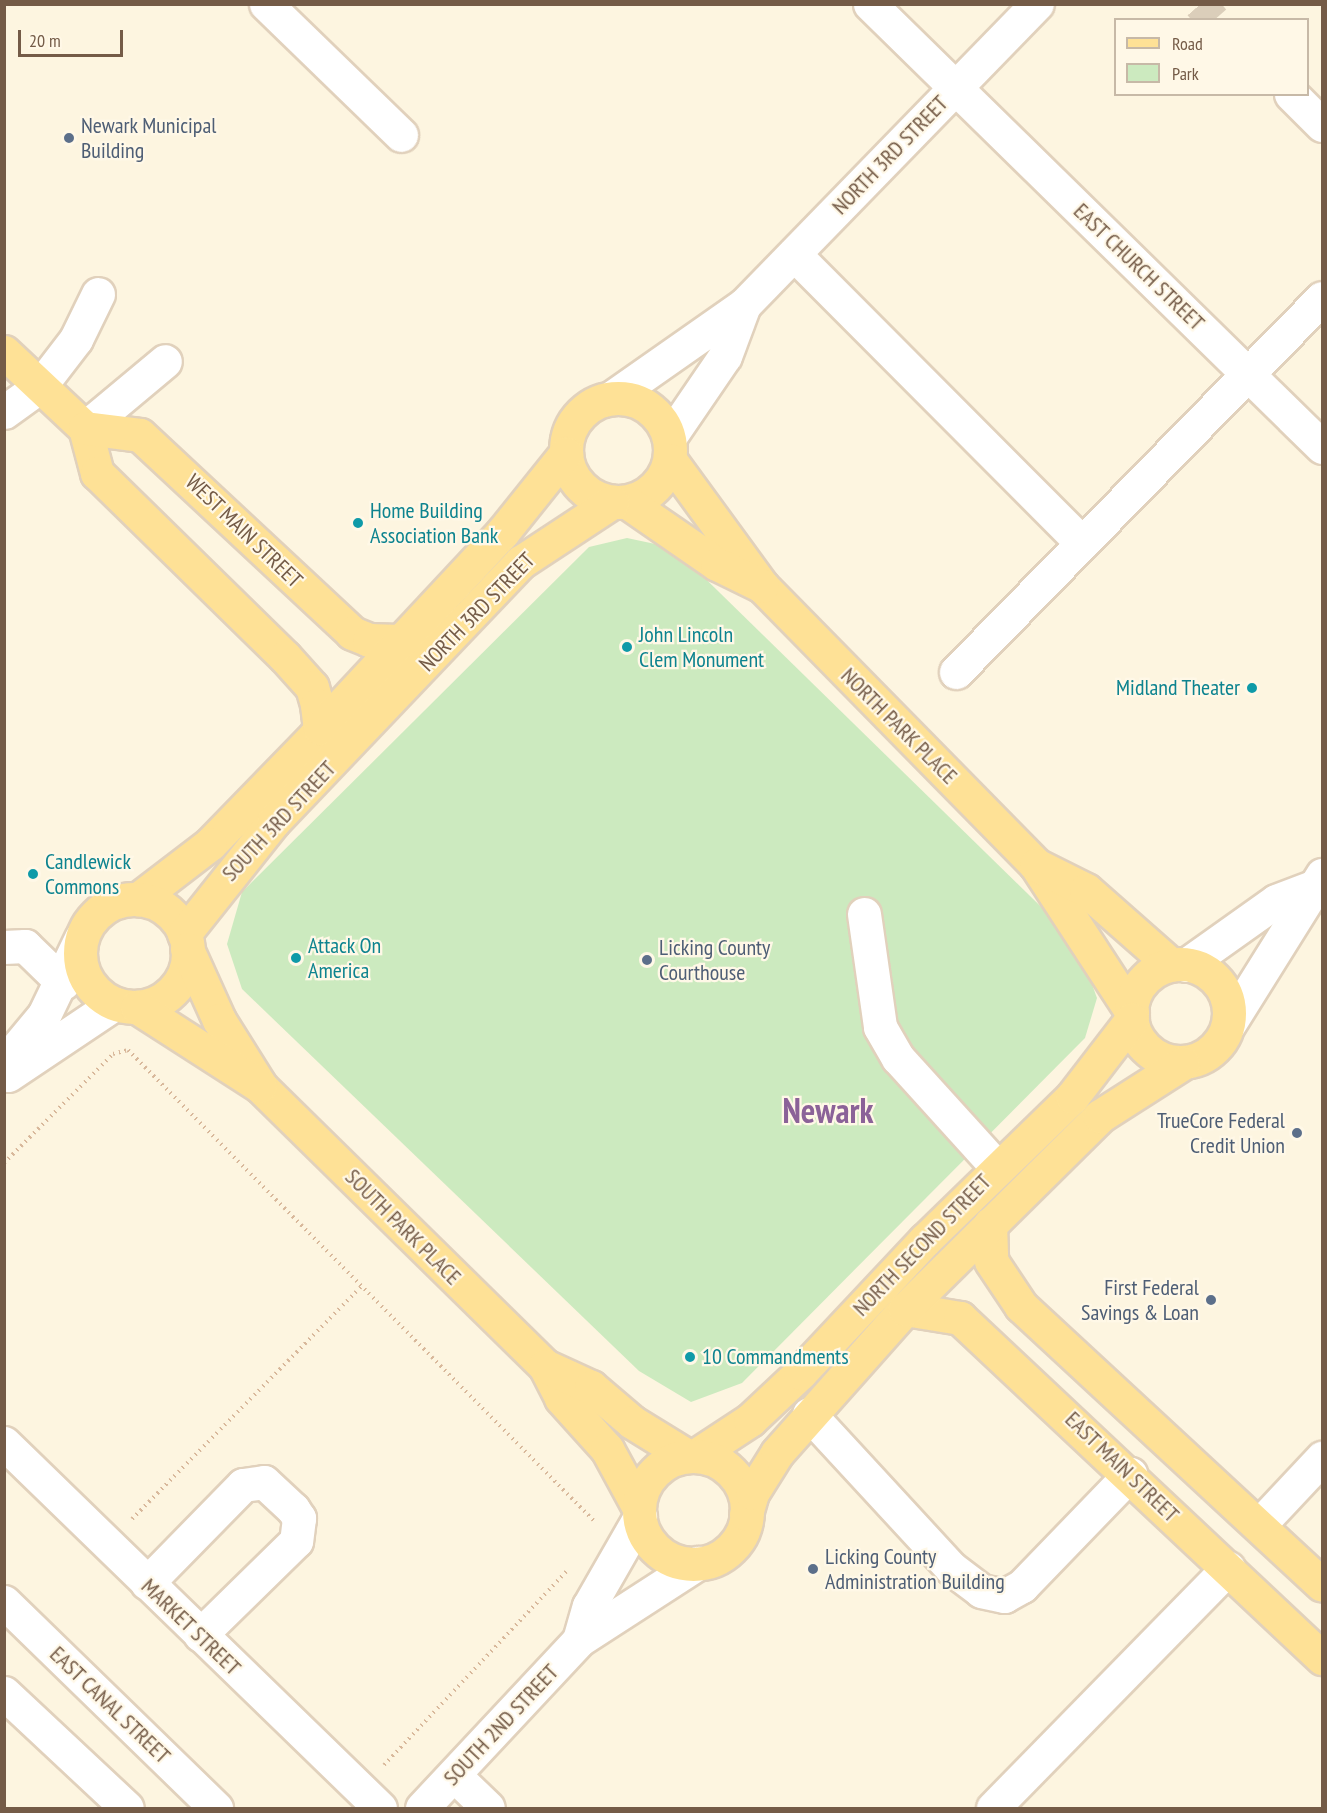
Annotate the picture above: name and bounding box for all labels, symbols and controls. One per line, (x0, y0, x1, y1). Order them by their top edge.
scale bar (21, 18, 126, 56)
legend (1114, 18, 1309, 96)
text: 20 m (29, 29, 61, 52)
text: Road (1172, 32, 1203, 55)
text: Park (1172, 62, 1199, 85)
street label: NORTH 3RD STREET (827, 90, 953, 220)
place label: Newark Municipal Building (81, 112, 217, 164)
marker: Newark Municipal Building (62, 131, 76, 145)
street label: EAST CHURCH STREET (1068, 198, 1210, 336)
street label: WEST MAIN STREET (180, 468, 308, 594)
place label: Home Building Association Bank (370, 497, 498, 548)
marker: Home Building Association Bank (351, 516, 365, 530)
street label: NORTH 3RD STREET (414, 547, 540, 677)
place label: John Lincoln Clem Monument (639, 621, 764, 672)
marker: John Lincoln Clem Monument (620, 640, 634, 654)
street label: NORTH PARK PLACE (835, 662, 963, 790)
place label: Midland Theater (1116, 675, 1240, 701)
marker: Midland Theater (1245, 681, 1259, 695)
street label: SOUTH 3RD STREET (217, 756, 341, 886)
place label: Candlewick Commons (45, 848, 131, 900)
marker: Candlewick Commons (26, 867, 40, 881)
place label: Attack On America (308, 932, 382, 984)
place label: Licking County Courthouse (659, 934, 770, 986)
marker: Attack On America (289, 951, 303, 965)
marker: Licking County Courthouse (640, 953, 654, 967)
district label: Newark (782, 1091, 874, 1131)
place label: TrueCore Federal Credit Union (1157, 1107, 1285, 1158)
marker: TrueCore Federal Credit Union (1290, 1126, 1304, 1140)
street label: SOUTH PARK PLACE (340, 1164, 466, 1290)
street label: NORTH SECOND STREET (848, 1169, 996, 1321)
place label: First Federal Savings & Loan (1081, 1274, 1199, 1326)
marker: First Federal Savings & Loan (1204, 1293, 1218, 1307)
place label: 10 Commandments (702, 1344, 849, 1370)
marker: 10 Commandments (683, 1350, 697, 1364)
street label: EAST MAIN STREET (1059, 1406, 1185, 1528)
place label: Licking County Administration Building (825, 1543, 1005, 1594)
marker: Licking County Administration Building (806, 1562, 820, 1576)
street label: MARKET STREET (136, 1573, 246, 1681)
street label: EAST CANAL STREET (44, 1641, 176, 1769)
street label: SOUTH 2ND STREET (438, 1659, 564, 1791)

